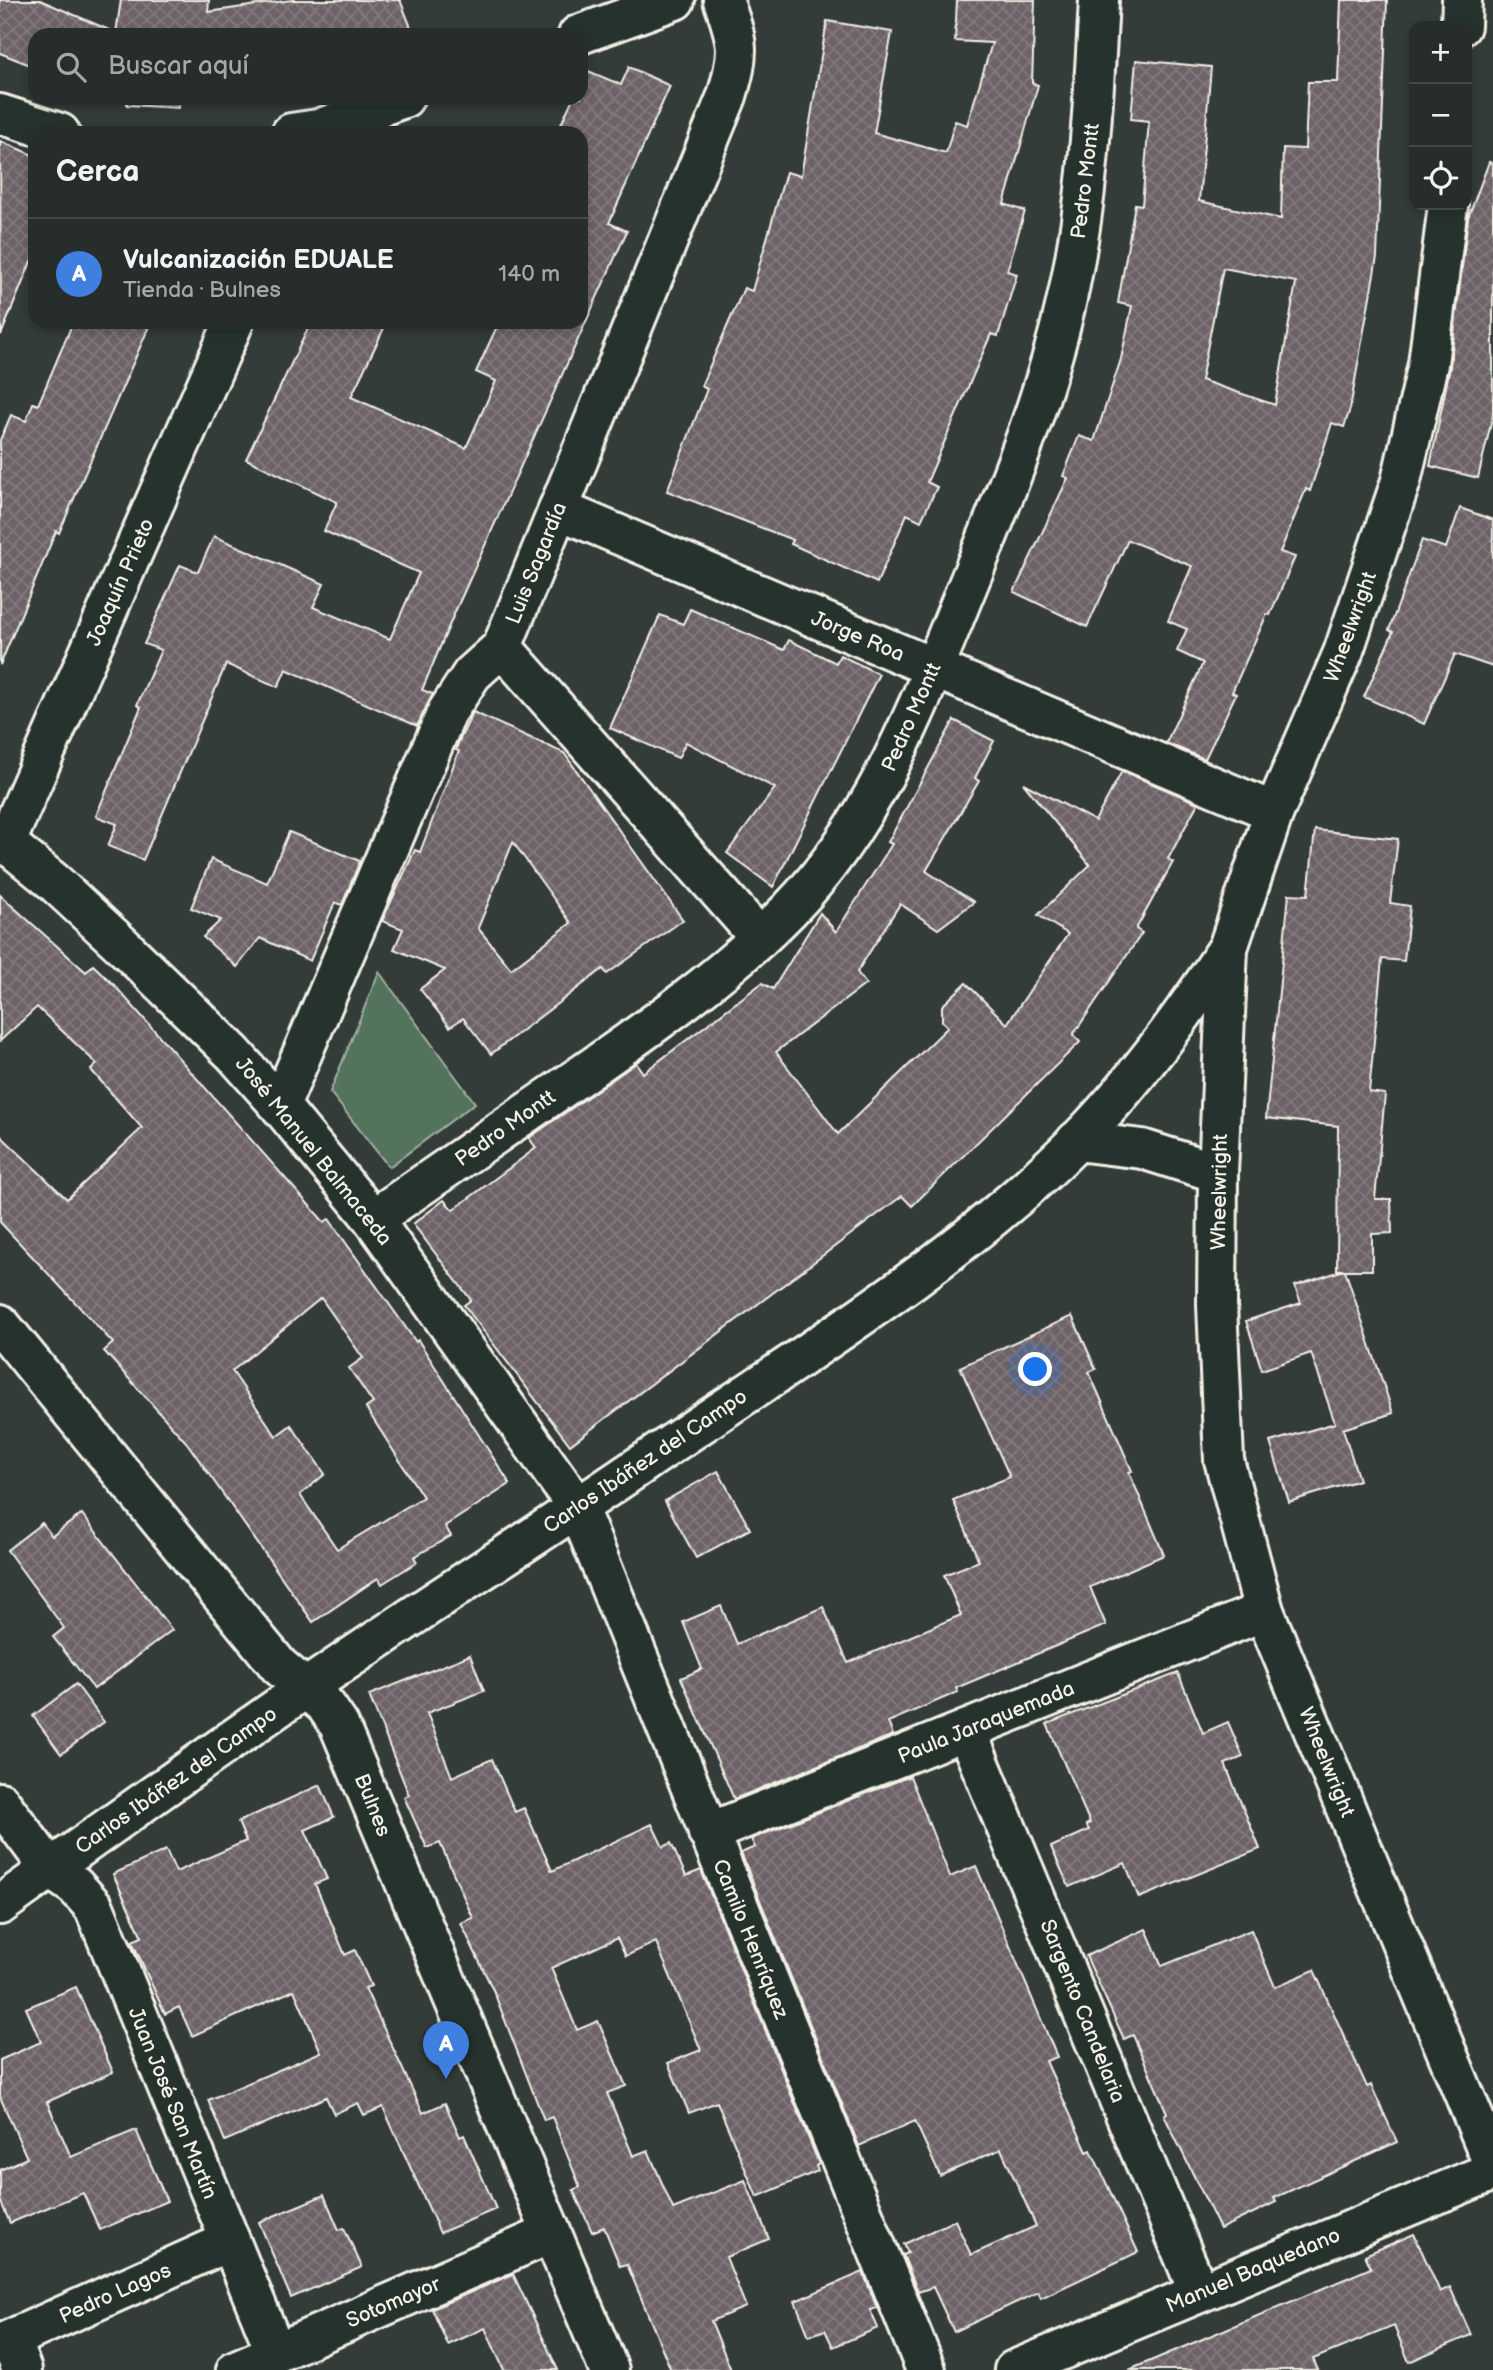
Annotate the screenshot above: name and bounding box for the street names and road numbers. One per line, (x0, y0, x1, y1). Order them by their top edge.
street label: Pedro Montt (1066, 121, 1105, 240)
street label: Luis Sagardía (501, 499, 572, 628)
street label: Joaquín Prieto (81, 515, 160, 650)
street label: Wheelwright (1319, 568, 1382, 686)
street label: Jorge Roa (808, 606, 908, 667)
street label: Pedro Montt (876, 658, 947, 775)
street label: José Manuel Balmaceda (230, 1052, 397, 1251)
street label: Pedro Montt (450, 1084, 561, 1172)
street label: Wheelwright (1206, 1133, 1233, 1250)
street label: Carlos Ibáñez del Campo (539, 1384, 752, 1539)
street label: Paula Jaraquemada (894, 1676, 1078, 1769)
street label: Carlos Ibáñez del Campo (71, 1701, 282, 1860)
street label: Wheelwright (1293, 1704, 1360, 1821)
street label: Bulnes (349, 1770, 396, 1840)
street label: Camilo Henríquez (707, 1856, 794, 2024)
street label: Sargento Candelaria (1034, 1916, 1131, 2107)
street label: Juan José San Martín (123, 2004, 222, 2203)
street label: Manuel Baquedano (1162, 2222, 1344, 2318)
street label: Pedro Lagos (56, 2258, 175, 2329)
street label: Sotomayor (342, 2271, 444, 2333)

